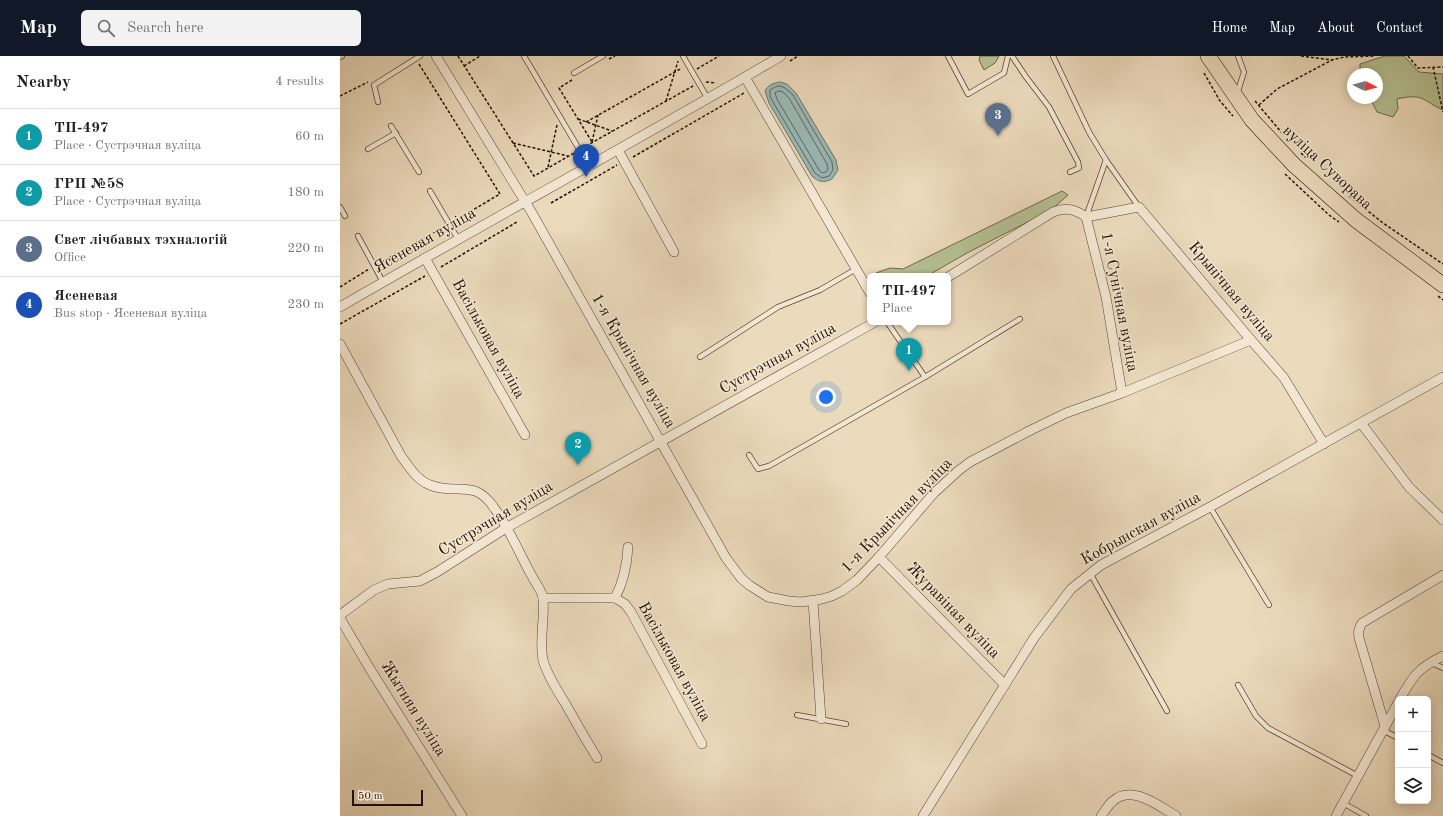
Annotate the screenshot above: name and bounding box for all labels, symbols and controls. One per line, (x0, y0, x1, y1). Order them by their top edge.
search box (81, 10, 361, 46)
icon: search (95, 17, 117, 39)
text: Map (20, 19, 57, 38)
text: Search here (127, 21, 204, 36)
text: Home (1212, 21, 1247, 35)
text: Map (1269, 21, 1295, 35)
text: About (1317, 21, 1354, 35)
text: Contact (1376, 21, 1423, 35)
north arrow (1347, 68, 1383, 104)
text: Nearby (16, 74, 71, 91)
text: 4 results (275, 75, 324, 88)
pin: 3 (985, 103, 1011, 136)
text: ТП-497 (54, 121, 109, 136)
street label: вуліца Суворава (1279, 123, 1375, 213)
text: 1 (25, 130, 33, 143)
text: 60 m (295, 130, 324, 143)
text: Place · Сустрэчная вуліца (54, 139, 201, 152)
pin: 4 (573, 144, 599, 177)
text: ГРП №58 (54, 177, 124, 192)
text: 2 (25, 186, 33, 199)
text: 180 m (287, 186, 324, 199)
text: Place · Сустрэчная вуліца (54, 195, 201, 208)
street label: Ясеневая вуліца (371, 205, 479, 277)
street label: 1-я Сунічная вуліца (1098, 231, 1140, 373)
text: Свет лічбавых тэхналогій (54, 233, 228, 248)
street label: Крынічная вуліца (1185, 239, 1277, 345)
text: 3 (25, 242, 33, 255)
text: 220 m (287, 242, 324, 255)
text: Office (54, 251, 86, 264)
popup (867, 273, 951, 325)
street label: Васільковая вуліца (449, 277, 527, 401)
text: ТП-497 (882, 284, 936, 299)
text: Ясеневая (54, 289, 118, 304)
street label: 1-я Крынічная вуліца (588, 291, 678, 431)
text: 4 (25, 298, 33, 311)
text: 230 m (287, 298, 324, 311)
text: Place (882, 302, 912, 315)
text: Bus stop · Ясеневая вуліца (54, 307, 207, 320)
street label: Сустрэчная вуліца (717, 320, 839, 398)
pin: 1 (896, 338, 922, 371)
your location (816, 387, 836, 407)
pin: 2 (565, 432, 591, 465)
street label: 1-я Крынічная вуліца (838, 456, 956, 576)
street label: Сустрэчная вуліца (436, 479, 556, 559)
street label: Кобрынская вуліца (1078, 489, 1204, 569)
street label: Журавіная вуліца (903, 560, 1003, 662)
street label: Васільковая вуліца (635, 600, 713, 724)
street label: Жытняя вуліца (377, 659, 449, 759)
map controls (1395, 696, 1431, 804)
button: + (1395, 696, 1431, 732)
button: − (1395, 732, 1431, 768)
button: layers (1395, 768, 1431, 804)
scale bar (352, 788, 423, 807)
text: 50 m (358, 791, 383, 802)

